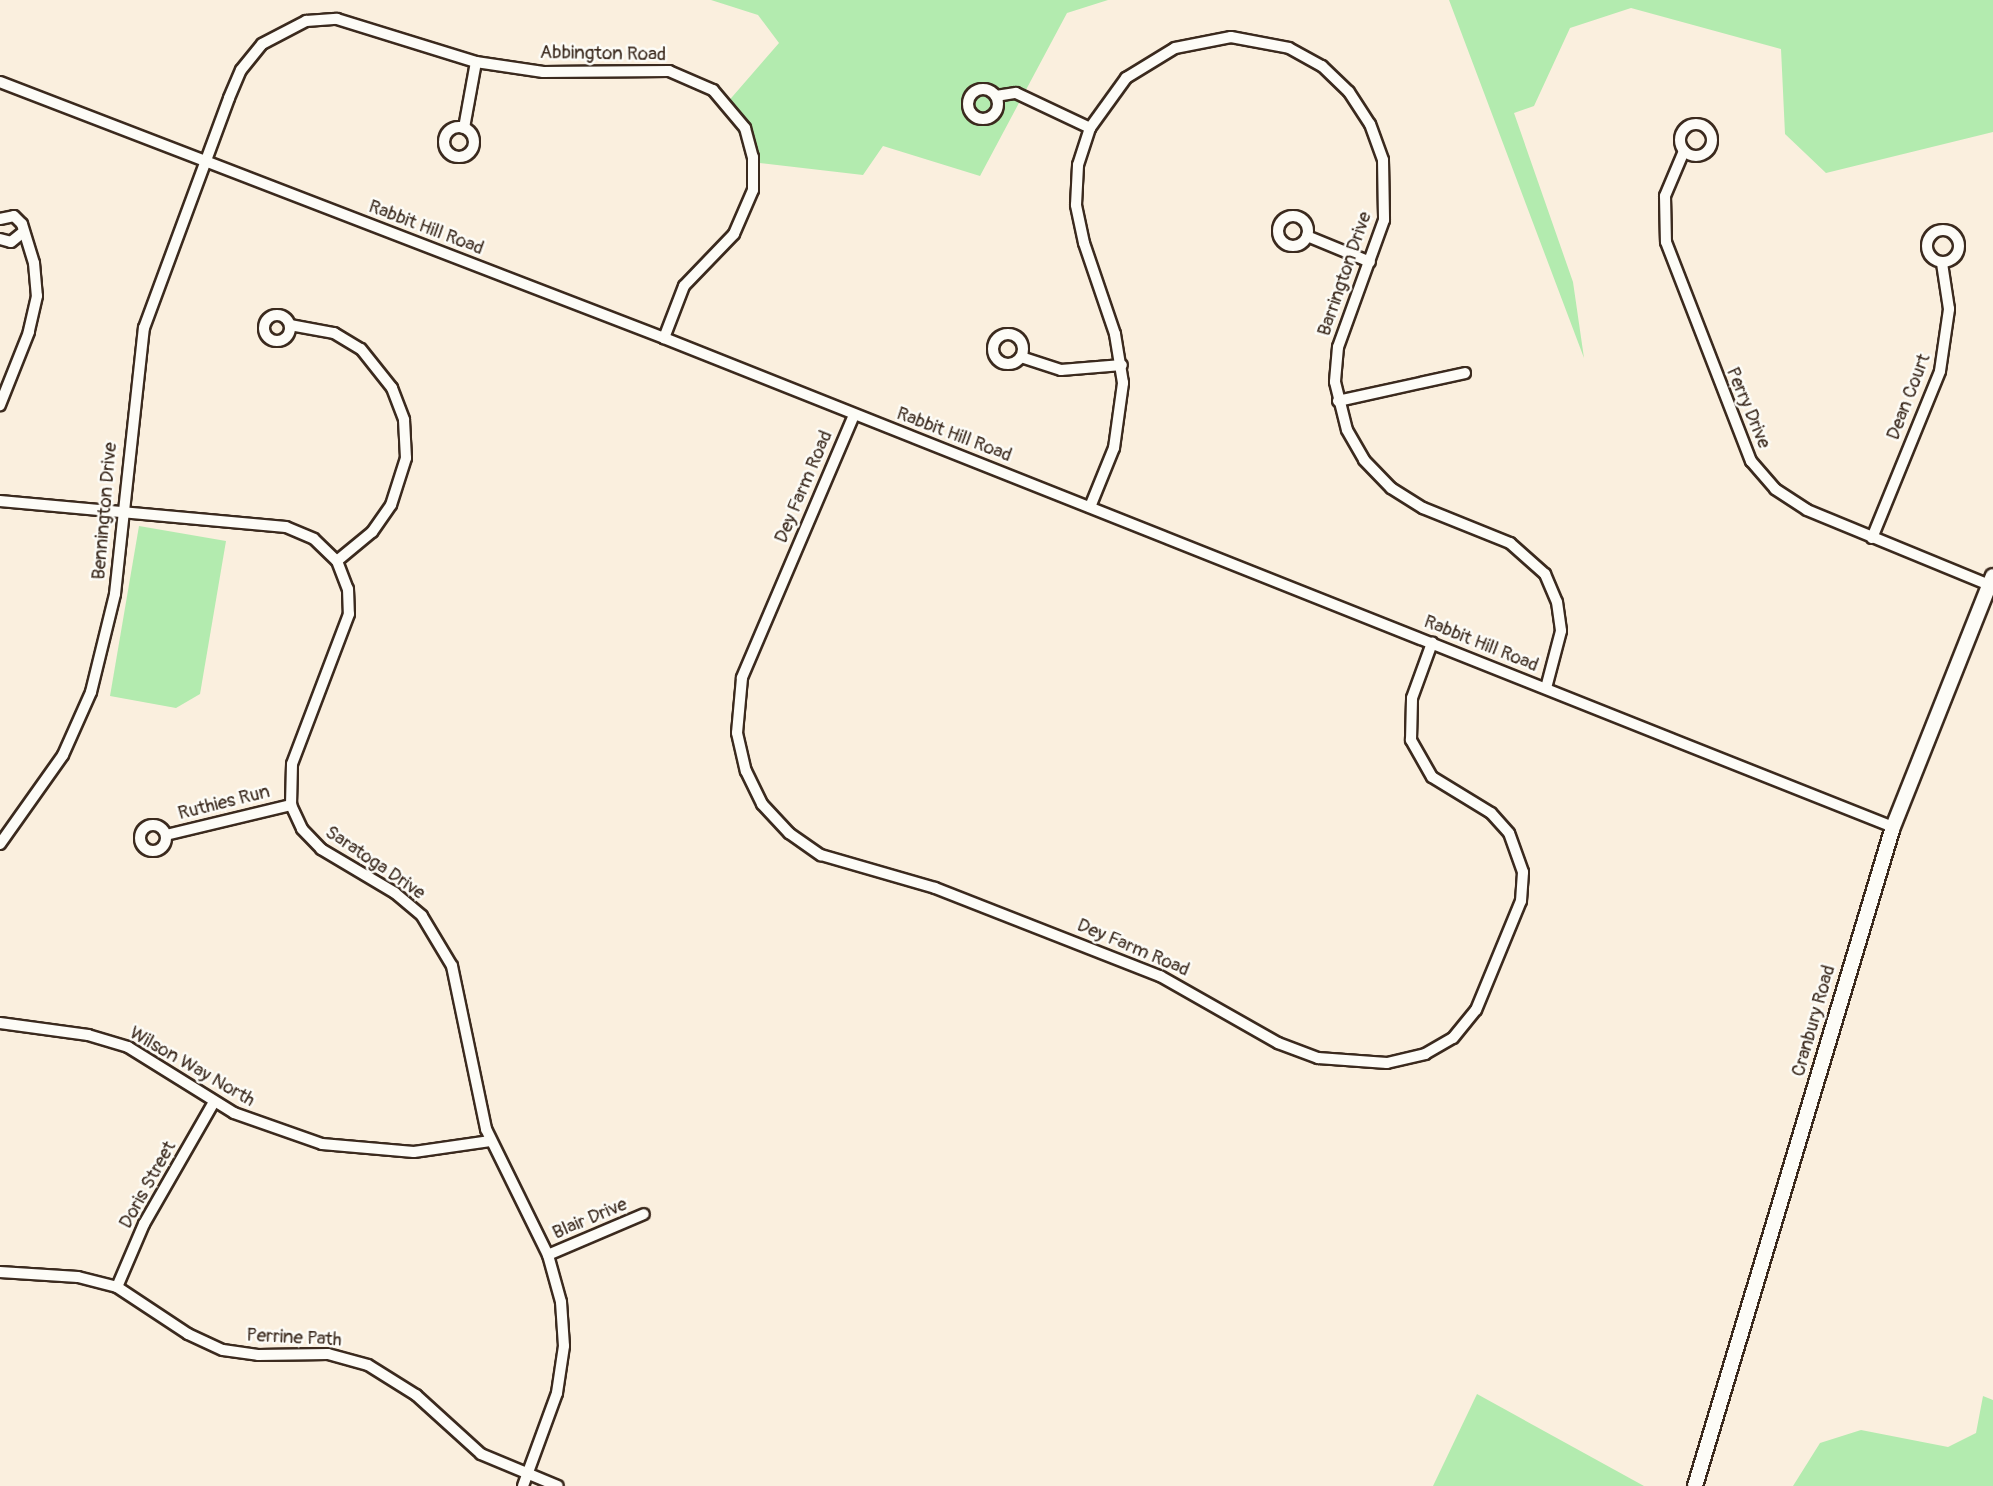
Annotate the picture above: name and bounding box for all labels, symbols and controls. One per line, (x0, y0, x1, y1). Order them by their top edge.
street label: Abbington Road (540, 41, 666, 67)
street label: Rabbit Hill Road (365, 196, 487, 260)
street label: Barrington Drive (1313, 209, 1377, 339)
street label: Dean Court (1882, 351, 1936, 443)
street label: Perry Drive (1721, 364, 1775, 452)
street label: Rabbit Hill Road (893, 403, 1015, 467)
street label: Dey Farm Road (770, 427, 838, 547)
street label: Bennington Drive (88, 441, 122, 581)
street label: Rabbit Hill Road (1420, 611, 1542, 677)
street label: Ruthies Run (176, 781, 272, 825)
street label: Saratoga Drive (321, 821, 429, 905)
street label: Dey Farm Road (1073, 914, 1193, 982)
street label: Cranbury Road (1787, 963, 1841, 1079)
street label: Wilson Way North (125, 1022, 259, 1112)
street label: Doris Street (115, 1137, 181, 1233)
street label: Blair Drive (549, 1193, 631, 1245)
street label: Perrine Path (246, 1324, 342, 1352)

